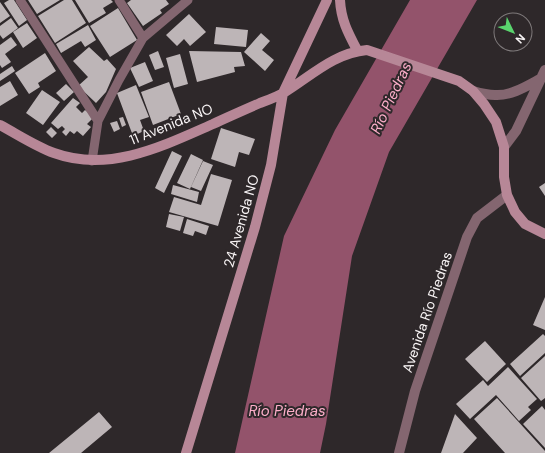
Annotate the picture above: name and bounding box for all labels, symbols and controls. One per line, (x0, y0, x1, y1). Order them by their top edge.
north arrow (493, 12, 533, 52)
text: N (512, 31, 528, 47)
water label: Río Piedras (366, 59, 416, 137)
street label: 11 Avenida NO (127, 99, 215, 149)
street label: 24 Avenida NO (219, 172, 263, 269)
street label: Avenida Río Piedras (398, 249, 456, 375)
water label: Río Piedras (248, 401, 326, 421)

